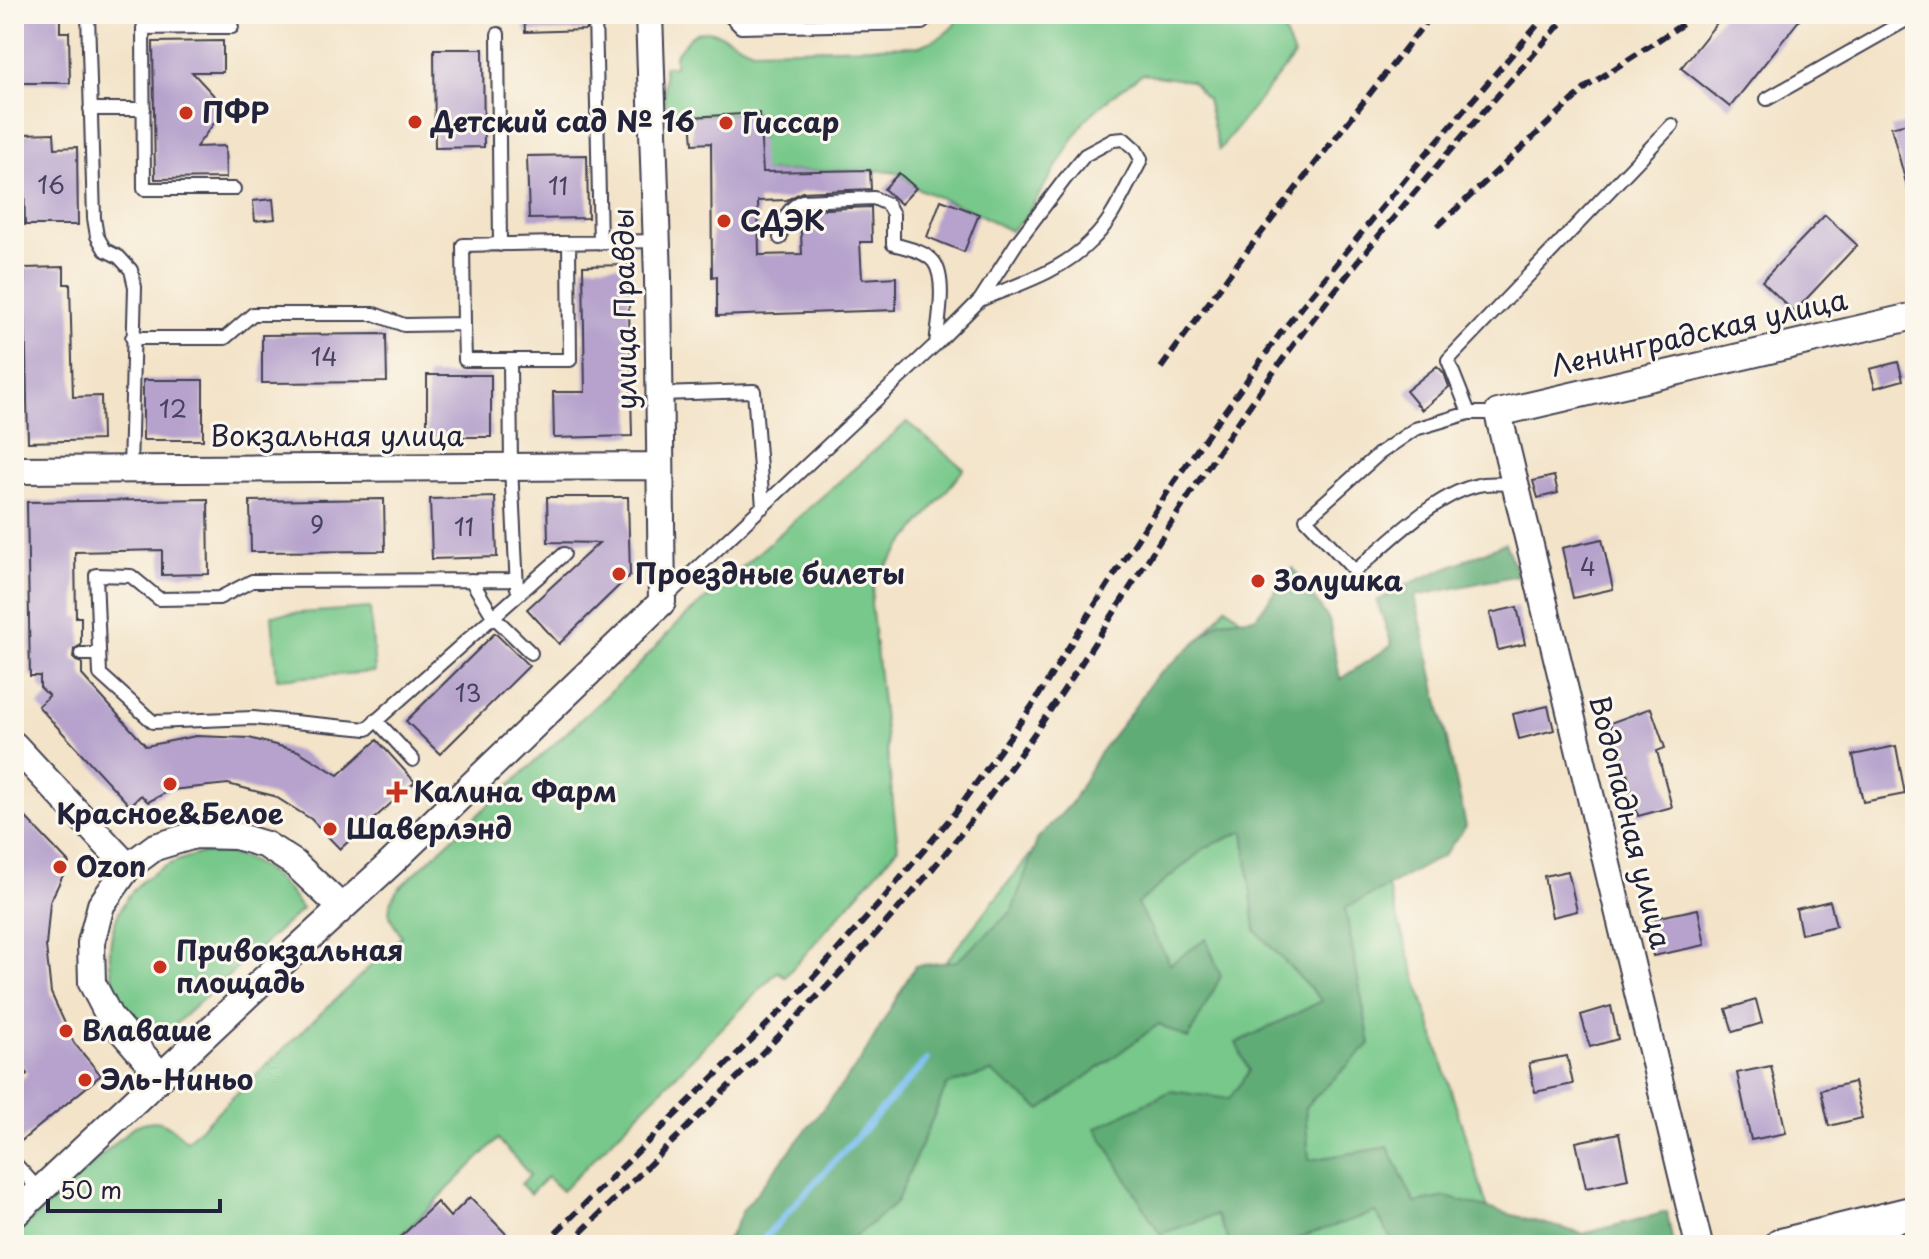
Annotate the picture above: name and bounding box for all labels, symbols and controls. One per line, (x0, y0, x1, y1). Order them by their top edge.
place label: ПФР (202, 90, 269, 133)
place label: Детский сад № 16 (430, 99, 695, 142)
place label: Гиссар (742, 100, 839, 143)
marker: ПФР (177, 104, 195, 122)
marker: Детский сад № 16 (406, 113, 424, 131)
marker: Гиссар (717, 114, 735, 132)
house number: 16 (37, 166, 65, 202)
house number: 11 (548, 167, 568, 203)
place label: СДЭК (740, 198, 825, 241)
street label: улица Правды (600, 208, 647, 410)
marker: СДЭК (715, 212, 733, 230)
street label: Ленинградская улица (1546, 276, 1851, 387)
house number: 14 (311, 338, 337, 374)
house number: 12 (159, 390, 187, 426)
street label: Вокзальная улица (210, 413, 464, 456)
house number: 9 (310, 506, 324, 542)
house number: 11 (454, 508, 474, 544)
house number: 4 (1580, 548, 1596, 584)
place label: Проездные билеты (635, 551, 905, 594)
place label: Золушка (1273, 558, 1404, 601)
marker: Проездные билеты (610, 565, 628, 583)
marker: Золушка (1249, 572, 1267, 590)
house number: 13 (455, 674, 481, 710)
street label: Водопадная улица (1579, 690, 1684, 953)
place label: Калина Фарм (413, 769, 617, 812)
marker: Красное&Белое (161, 775, 179, 793)
marker: Калина Фарм (388, 783, 406, 801)
place label: Красное&Белое (57, 791, 284, 834)
place label: Шаверлэнд (346, 806, 512, 849)
marker: Шаверлэнд (321, 820, 339, 838)
place label: Ozon (76, 844, 146, 887)
marker: Ozon (51, 858, 69, 876)
place label: Привокзальная площадь (176, 928, 404, 1003)
marker: Привокзальная площадь (151, 958, 169, 976)
place label: Влаваше (82, 1008, 212, 1051)
marker: Влаваше (57, 1022, 75, 1040)
place label: Эль-Ниньо (100, 1057, 253, 1100)
marker: Эль-Ниньо (76, 1071, 94, 1089)
scale bar (48, 1163, 220, 1213)
text: 50 m (60, 1171, 122, 1207)

